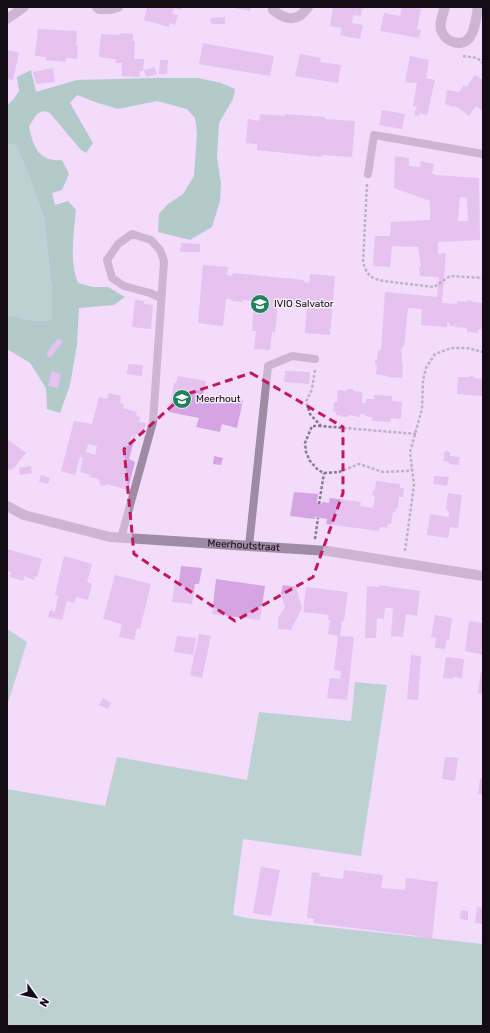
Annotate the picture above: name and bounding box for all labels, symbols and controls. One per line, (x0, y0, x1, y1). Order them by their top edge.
school or university icon: IVIO Salvator (249, 293, 271, 315)
place label: IVIO Salvator (274, 298, 334, 310)
school or university icon: Meerhout (171, 388, 193, 410)
place label: Meerhout (196, 393, 241, 405)
street label: Meerhoutstraat (207, 537, 280, 554)
north arrow (16, 977, 56, 1017)
text: N (36, 995, 52, 1009)

